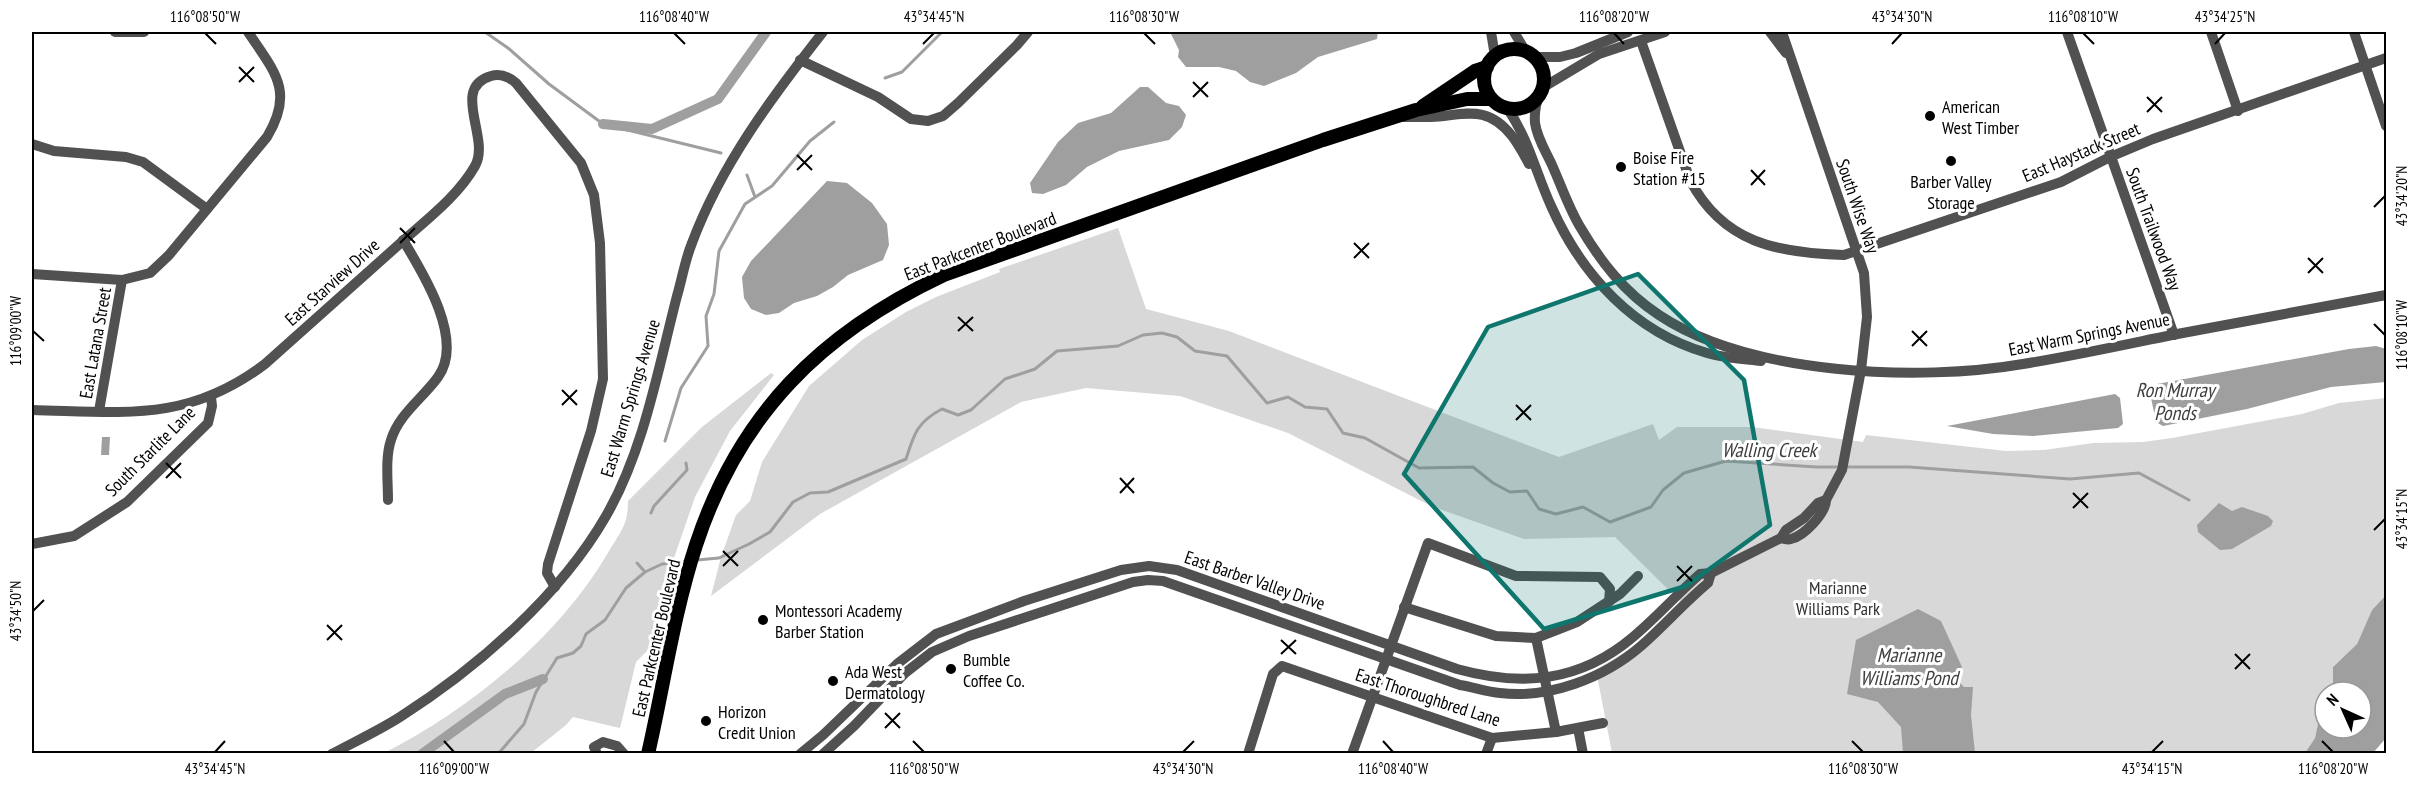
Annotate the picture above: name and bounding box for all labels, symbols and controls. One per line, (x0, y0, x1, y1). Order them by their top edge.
text: 116°08'50"W (170, 7, 240, 26)
text: 116°08'40"W (639, 7, 709, 26)
text: 43°34'45"N (904, 7, 964, 26)
text: 116°08'30"W (1109, 7, 1179, 26)
text: 116°08'20"W (1579, 7, 1649, 26)
text: 43°34'30"N (1872, 7, 1932, 26)
text: 116°08'10"W (2048, 7, 2118, 26)
text: 43°34'25"N (2195, 7, 2255, 26)
place label: American West Timber (1942, 95, 2019, 139)
marker: American West Timber (1923, 109, 1937, 123)
street label: East Haystack Street (2019, 117, 2143, 187)
place label: Boise Fire Station #15 (1633, 146, 1706, 190)
marker: Barber Valley Storage (1944, 154, 1958, 168)
street label: South Wise Way (1831, 156, 1885, 256)
marker: Boise Fire Station #15 (1614, 160, 1628, 174)
street label: South Trailwood Way (2121, 164, 2187, 294)
text: 43°34'20"N (2392, 166, 2411, 226)
place label: Barber Valley Storage (1910, 170, 1992, 214)
street label: East Parkcenter Boulevard (901, 206, 1059, 286)
street label: East Starview Drive (280, 233, 384, 331)
street label: East Latana Street (74, 286, 116, 400)
text: 116°09'00"W (6, 296, 25, 366)
text: 116°08'10"W (2392, 300, 2411, 370)
street label: East Warm Springs Avenue (2006, 307, 2172, 361)
street label: East Warm Springs Avenue (595, 316, 665, 480)
water label: Ron Murray Ponds (2136, 377, 2217, 426)
street label: South Starlite Lane (100, 401, 200, 501)
water label: Walling Creek (1722, 437, 1819, 463)
text: 43°34'15"N (2392, 489, 2411, 549)
street label: East Barber Valley Drive (1182, 545, 1328, 615)
street label: East Parkcenter Boulevard (627, 557, 685, 719)
park label: Marianne Williams Park (1796, 576, 1880, 620)
text: 43°34'50"N (6, 581, 25, 641)
place label: Montessori Academy Barber Station (775, 599, 902, 643)
marker: Montessori Academy Barber Station (756, 613, 770, 627)
water label: Marianne Williams Pond (1860, 642, 1960, 691)
place label: Bumble Coffee Co. (963, 648, 1025, 692)
place label: Ada West Dermatology (845, 660, 925, 704)
marker: Bumble Coffee Co. (944, 662, 958, 676)
street label: East Thoroughbred Lane (1353, 663, 1503, 731)
marker: Ada West Dermatology (826, 674, 840, 688)
north arrow (2313, 680, 2373, 740)
text: N (2322, 689, 2343, 710)
place label: Horizon Credit Union (718, 700, 796, 744)
marker: Horizon Credit Union (699, 714, 713, 728)
text: 43°34'45"N (185, 759, 245, 778)
text: 116°09'00"W (419, 759, 489, 778)
text: 116°08'50"W (889, 759, 959, 778)
text: 43°34'30"N (1153, 759, 1213, 778)
text: 116°08'40"W (1358, 759, 1428, 778)
text: 116°08'30"W (1828, 759, 1898, 778)
text: 43°34'15"N (2122, 759, 2182, 778)
text: 116°08'20"W (2298, 759, 2368, 778)

